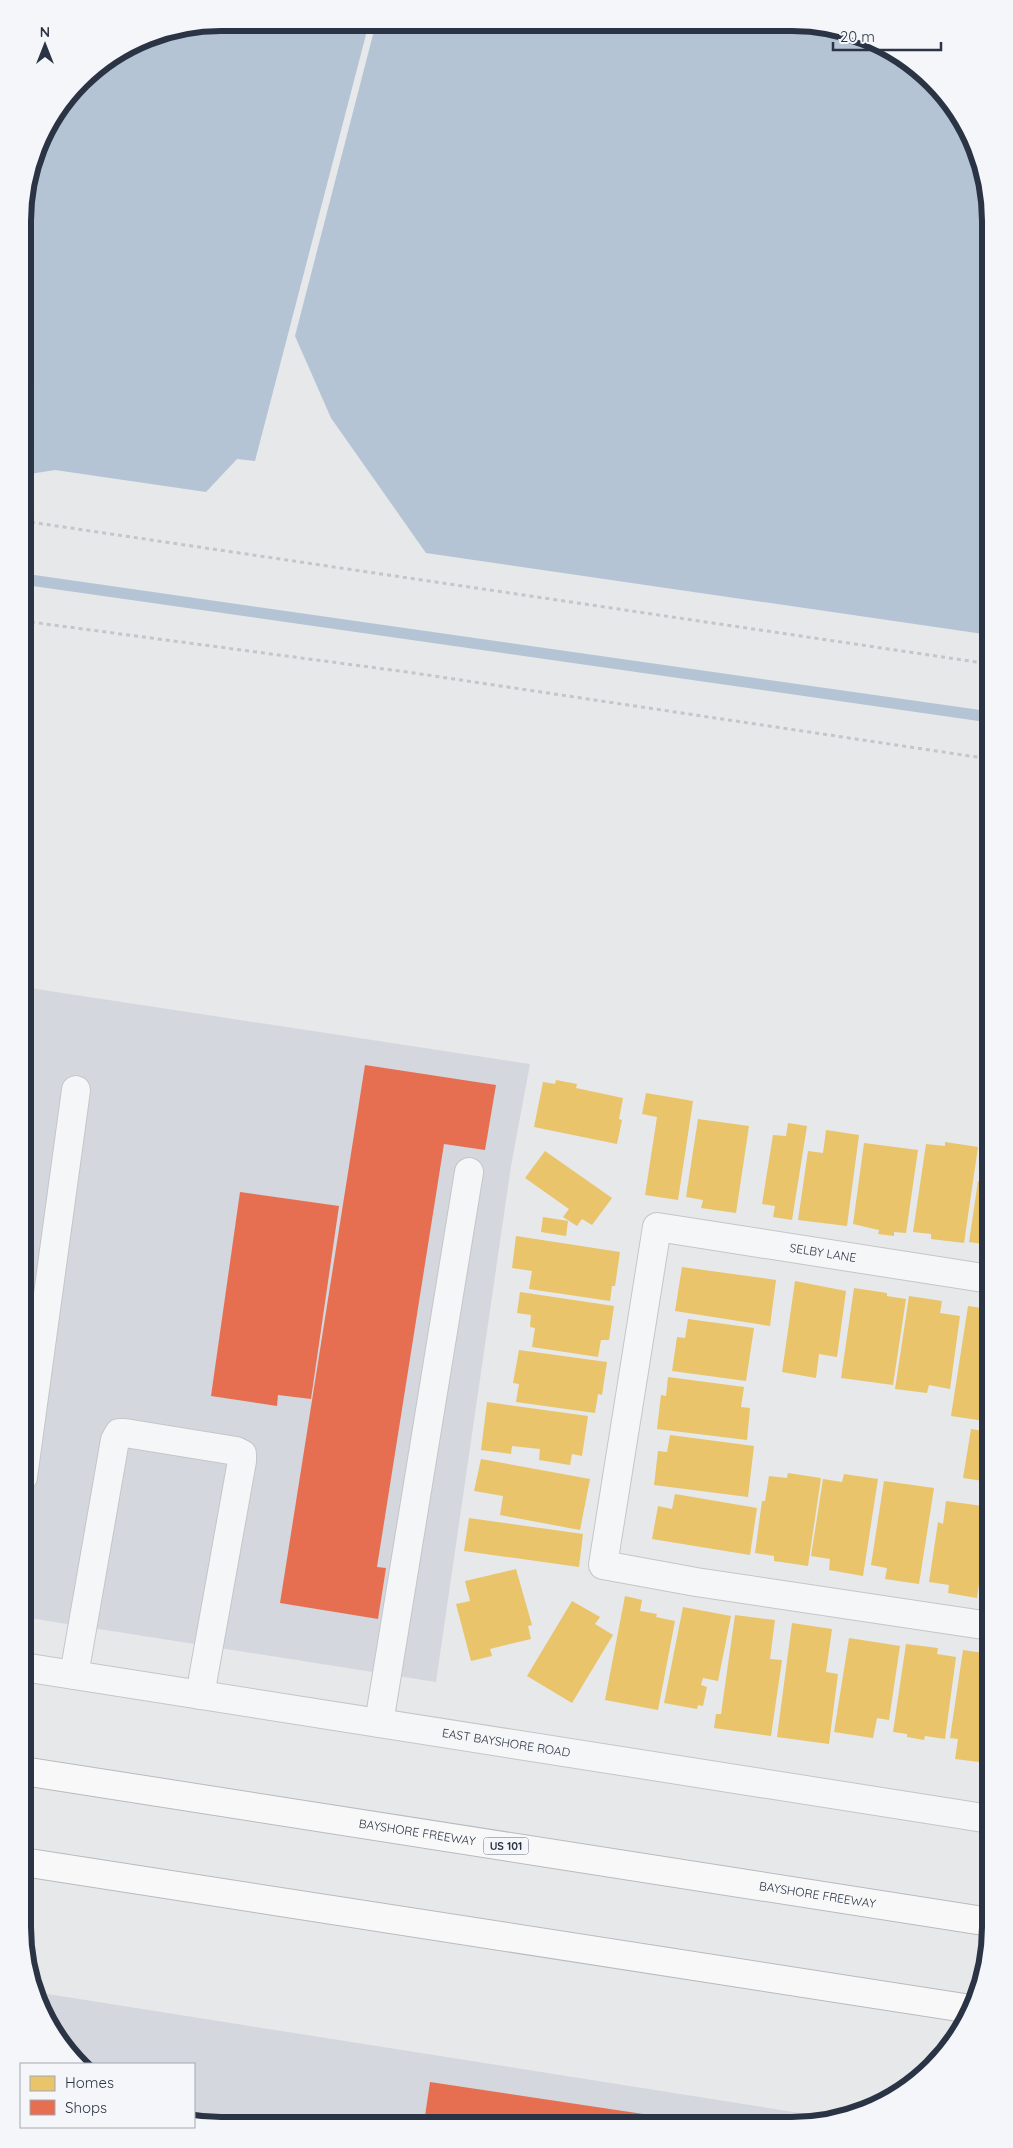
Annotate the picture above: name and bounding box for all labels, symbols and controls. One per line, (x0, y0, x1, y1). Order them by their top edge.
north arrow (20, 20, 70, 70)
scale bar (833, 20, 940, 52)
text: N (40, 23, 50, 41)
text: 20 m (840, 27, 875, 46)
street label: SELBY LANE (789, 1240, 858, 1265)
street label: EAST BAYSHORE ROAD (441, 1725, 572, 1760)
street label: BAYSHORE FREEWAY (358, 1816, 477, 1849)
road number: US 101 (484, 1838, 528, 1854)
street label: BAYSHORE FREEWAY (758, 1878, 877, 1911)
legend (20, 2063, 195, 2128)
text: Homes (65, 2073, 114, 2092)
text: Shops (65, 2098, 107, 2117)

